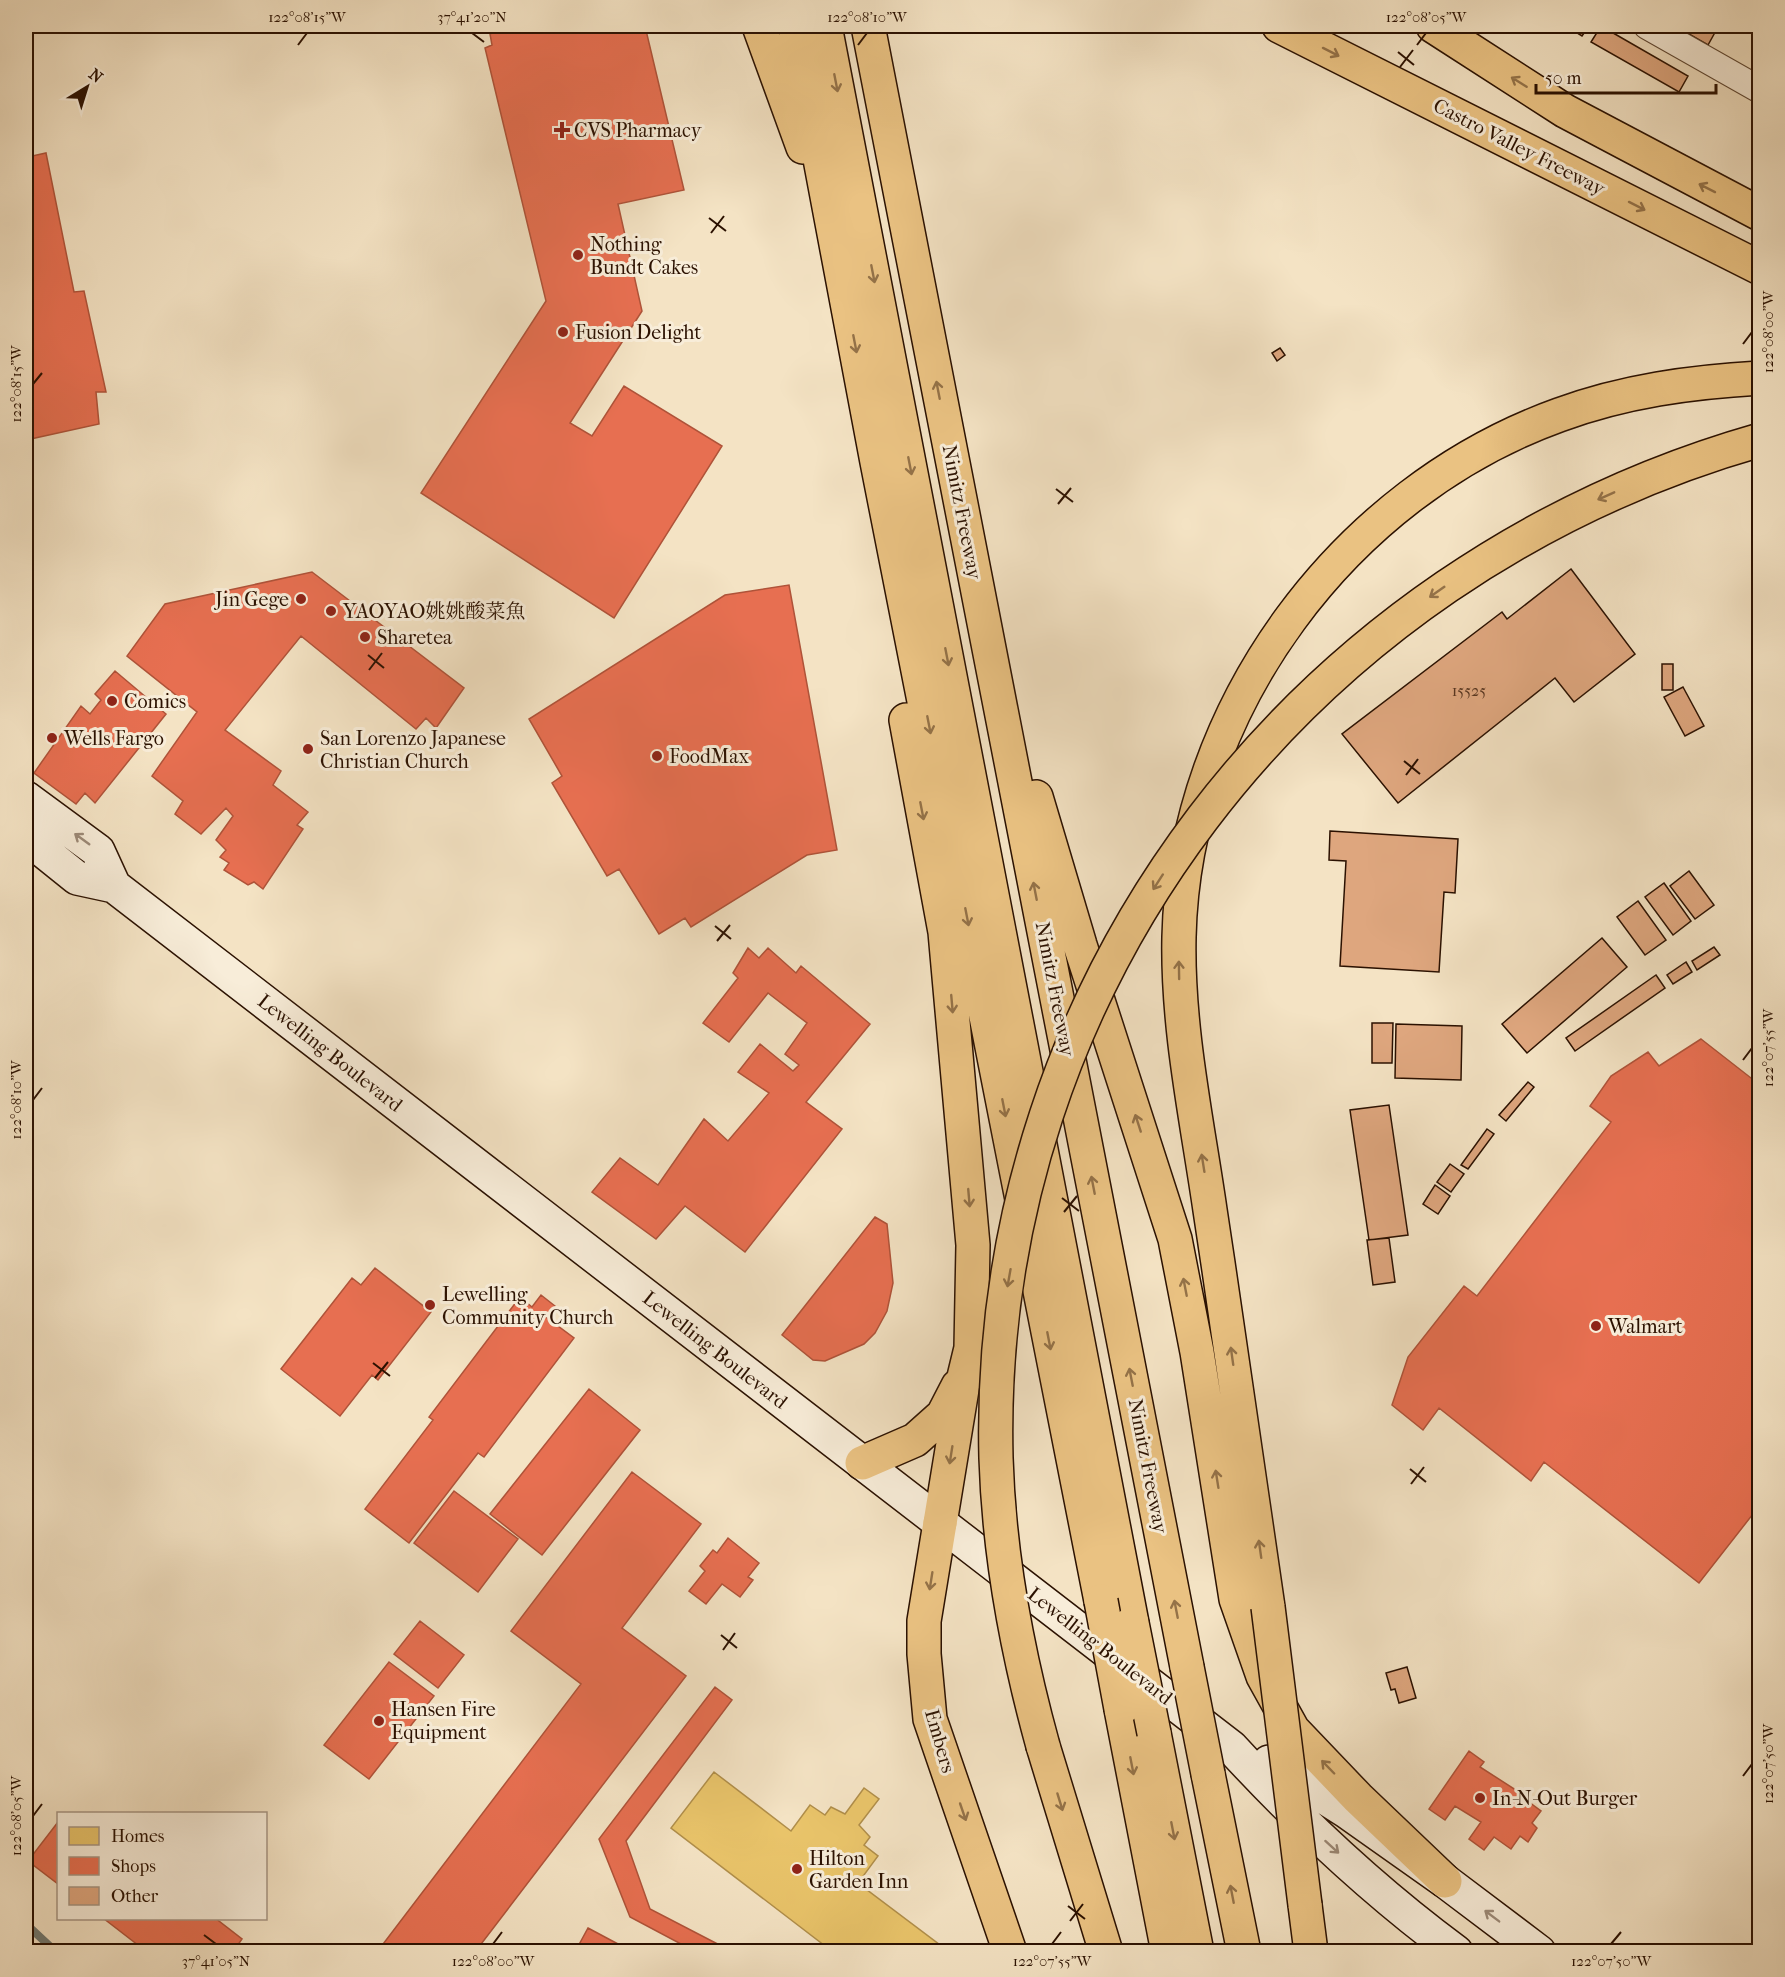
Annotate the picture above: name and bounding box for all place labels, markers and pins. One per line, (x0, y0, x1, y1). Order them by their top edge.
place label: CVS Pharmacy (574, 119, 703, 142)
marker: CVS Pharmacy (555, 123, 569, 137)
place label: Nothing Bundt Cakes (590, 233, 698, 279)
marker: Nothing Bundt Cakes (571, 248, 585, 262)
place label: Fusion Delight (575, 321, 701, 344)
marker: Fusion Delight (556, 325, 570, 339)
place label: Jin Gege (213, 588, 289, 611)
marker: Jin Gege (294, 592, 308, 606)
place label: YAOYAO姚姚酸菜魚 (342, 600, 525, 623)
marker: YAOYAO姚姚酸菜魚 (324, 604, 338, 618)
place label: Sharetea (377, 626, 453, 649)
marker: Sharetea (358, 630, 372, 644)
place label: Comics (124, 690, 186, 713)
marker: Comics (105, 694, 119, 708)
place label: Wells Fargo (63, 727, 164, 750)
place label: San Lorenzo Japanese Christian Church (320, 727, 506, 773)
marker: Wells Fargo (45, 731, 59, 745)
marker: San Lorenzo Japanese Christian Church (301, 742, 315, 756)
place label: FoodMax (669, 745, 749, 768)
marker: FoodMax (650, 749, 664, 763)
place label: Lewelling Community Church (442, 1283, 614, 1329)
marker: Lewelling Community Church (423, 1298, 437, 1312)
place label: Walmart (1607, 1315, 1683, 1338)
marker: Walmart (1589, 1319, 1603, 1333)
place label: Hansen Fire Equipment (391, 1698, 496, 1744)
marker: Hansen Fire Equipment (372, 1714, 386, 1728)
place label: In-N-Out Burger (1492, 1787, 1638, 1810)
marker: In-N-Out Burger (1473, 1791, 1487, 1805)
place label: Hilton Garden Inn (809, 1847, 909, 1893)
marker: Hilton Garden Inn (790, 1862, 804, 1876)

